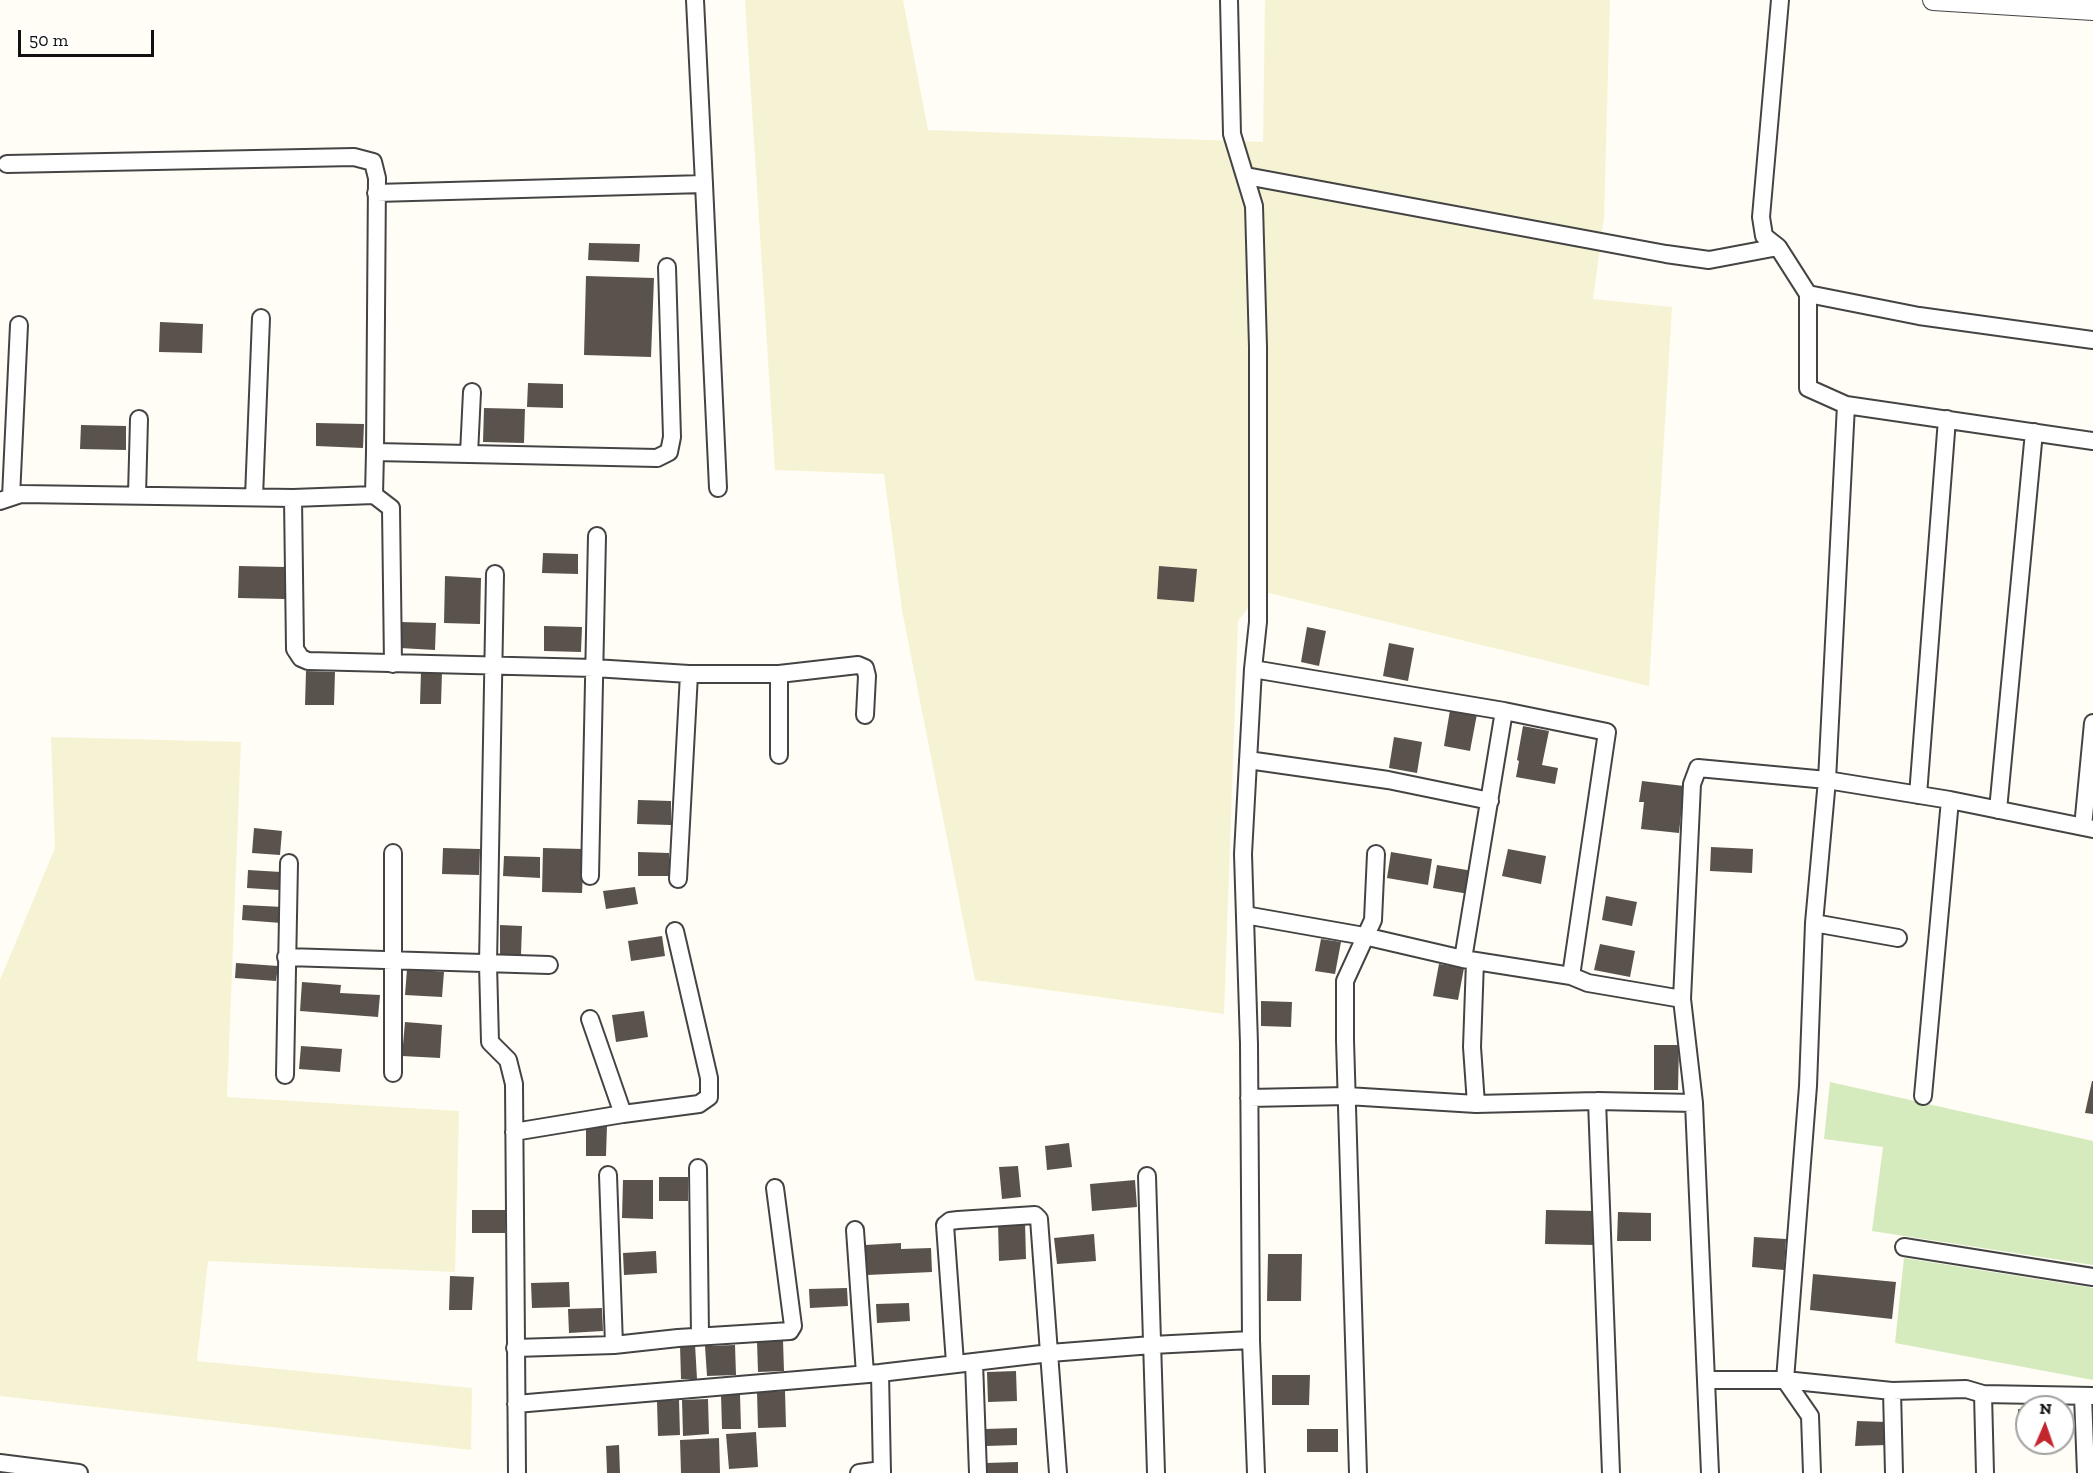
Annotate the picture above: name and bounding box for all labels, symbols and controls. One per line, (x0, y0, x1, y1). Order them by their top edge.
scale bar (21, 18, 158, 56)
text: 50 m (29, 29, 68, 51)
north arrow (2015, 1395, 2075, 1455)
text: N (2039, 1399, 2052, 1418)

